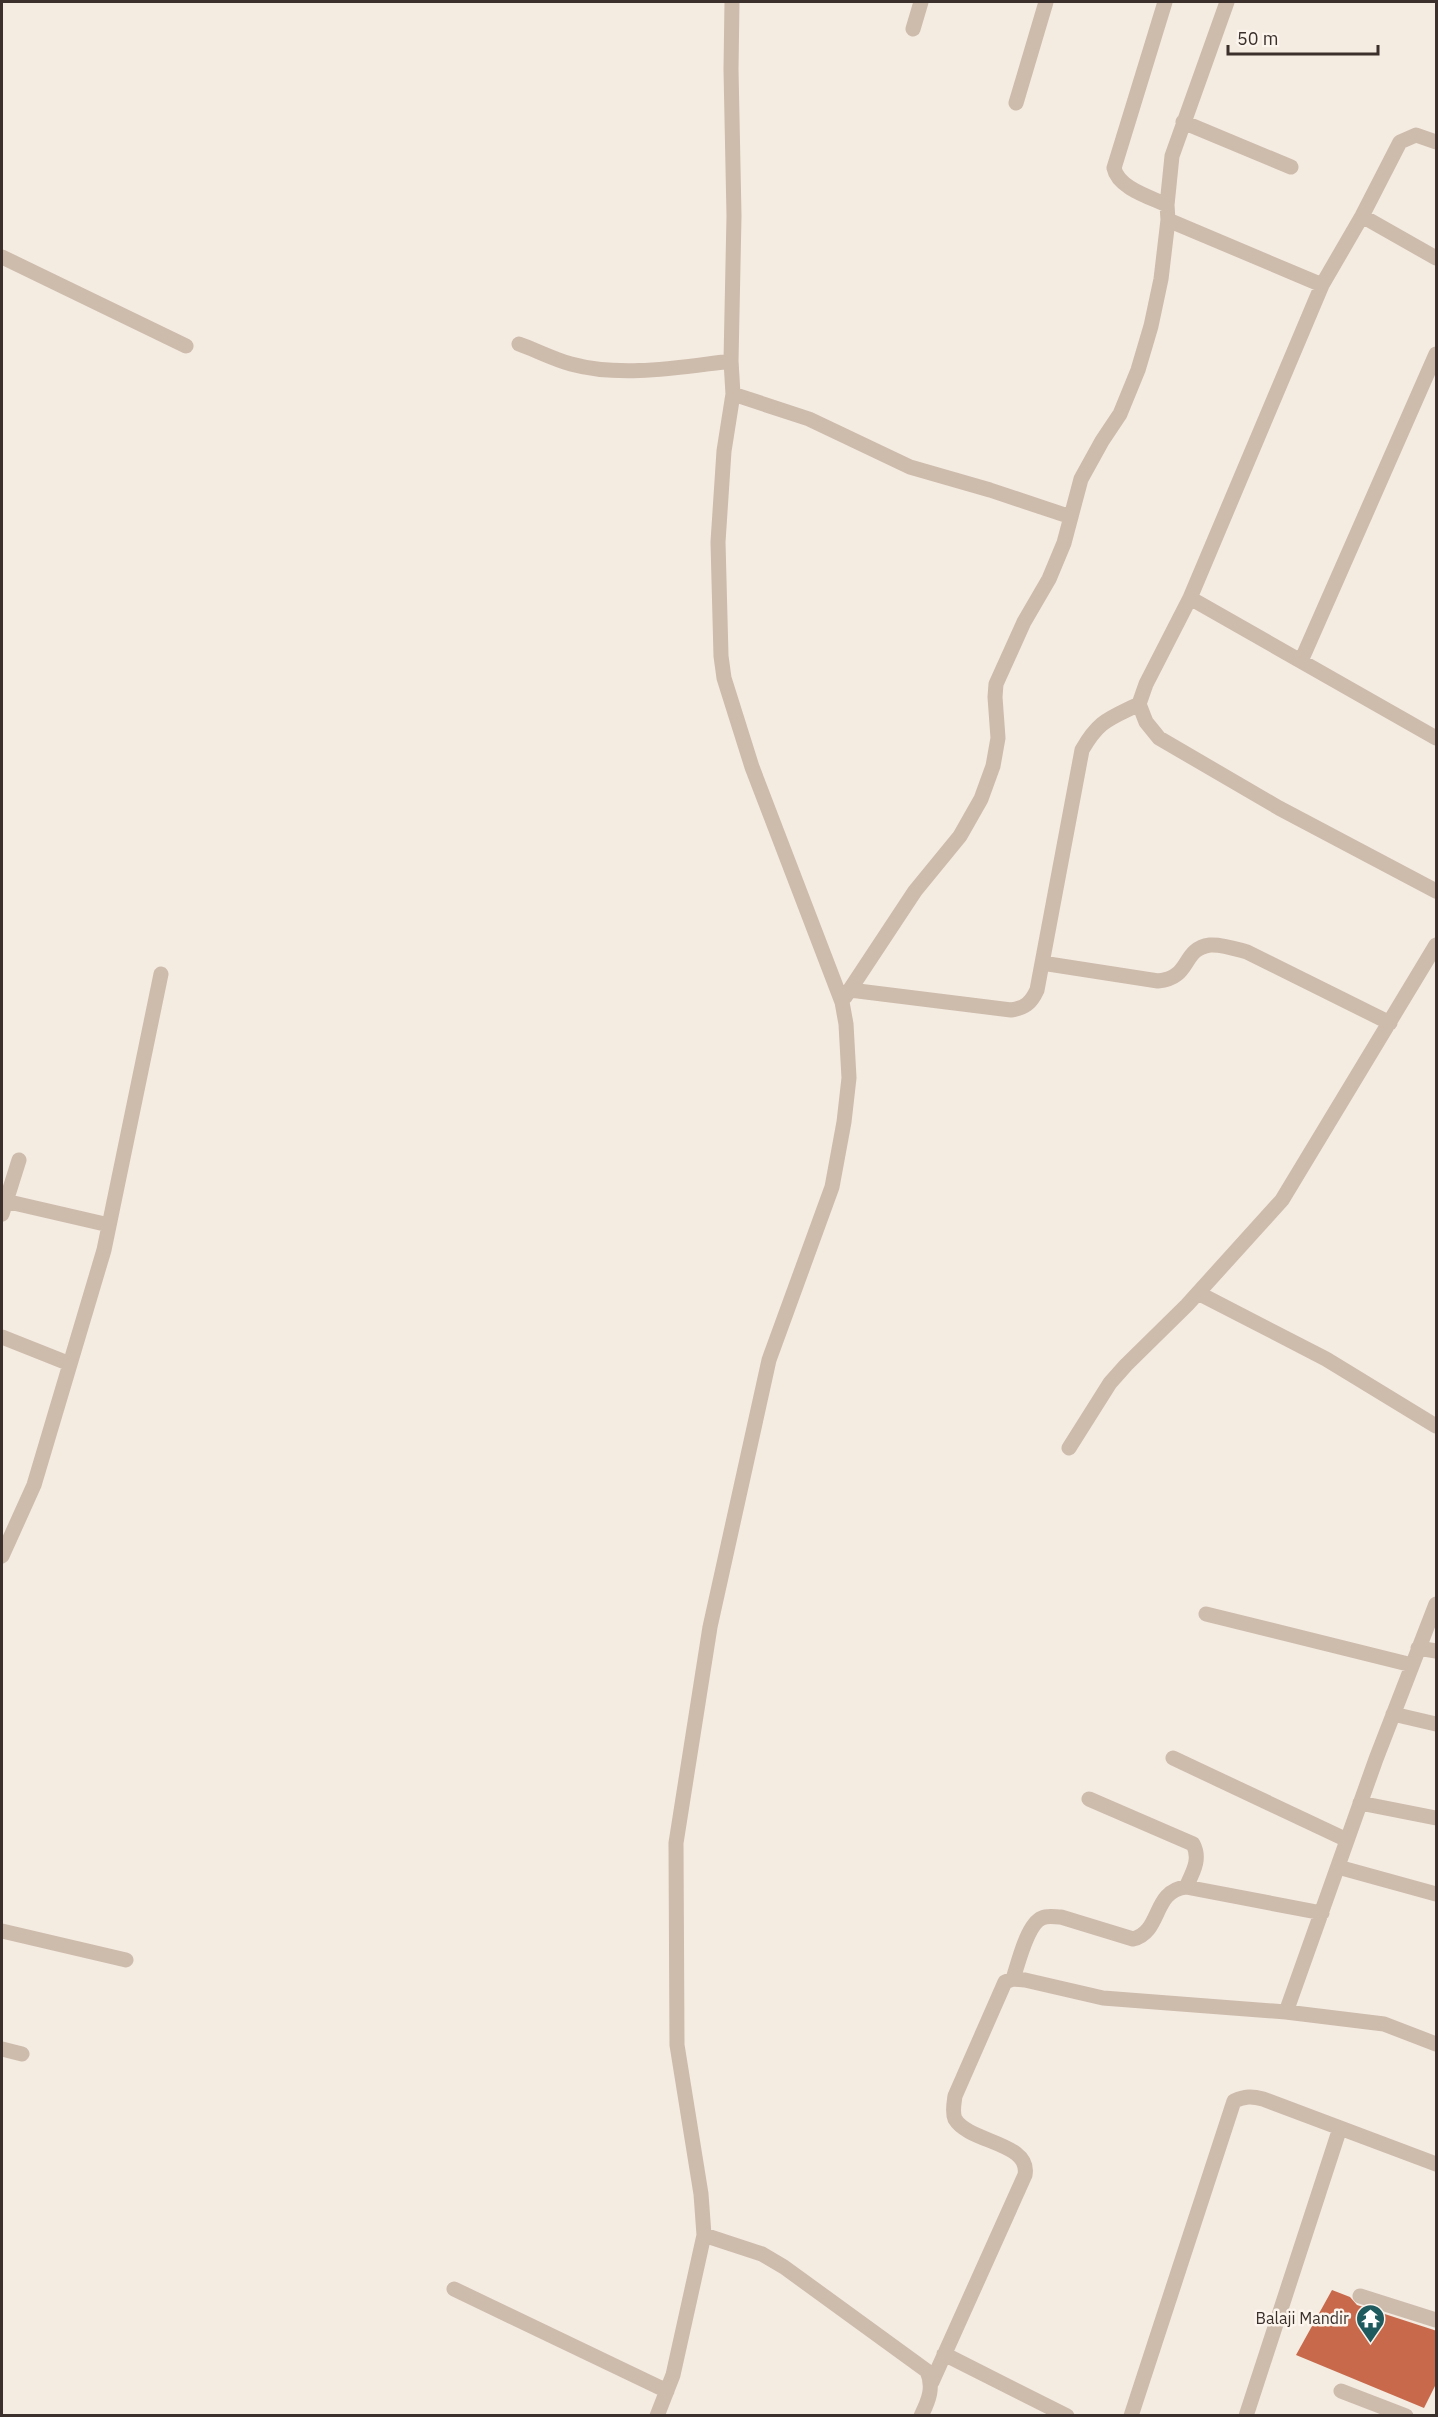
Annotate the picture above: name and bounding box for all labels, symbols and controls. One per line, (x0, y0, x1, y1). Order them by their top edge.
scale bar (1228, 18, 1378, 56)
text: 50 m (1237, 27, 1279, 50)
temple icon: Balaji Mandir (1354, 2302, 1386, 2344)
place label: Balaji Mandir (1256, 2308, 1349, 2328)

